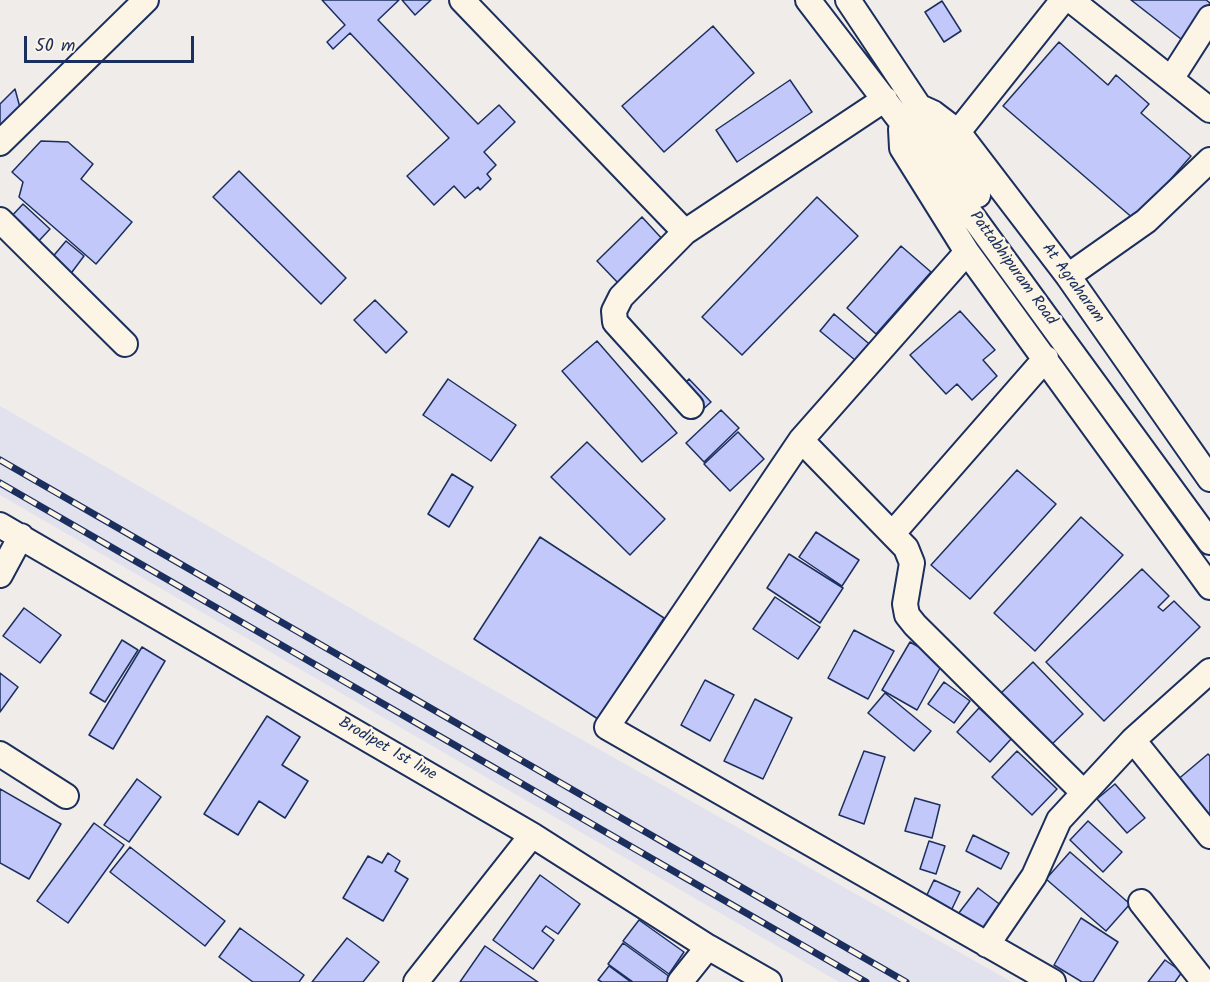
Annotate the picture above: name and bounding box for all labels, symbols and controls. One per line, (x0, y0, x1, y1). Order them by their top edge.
scale bar (27, 24, 196, 62)
text: 50 m (35, 32, 75, 61)
street label: Pattabhipuram Road (964, 208, 1060, 330)
street label: At Agraharam (1037, 240, 1107, 328)
street label: Brodipet 1st line (335, 714, 439, 786)

